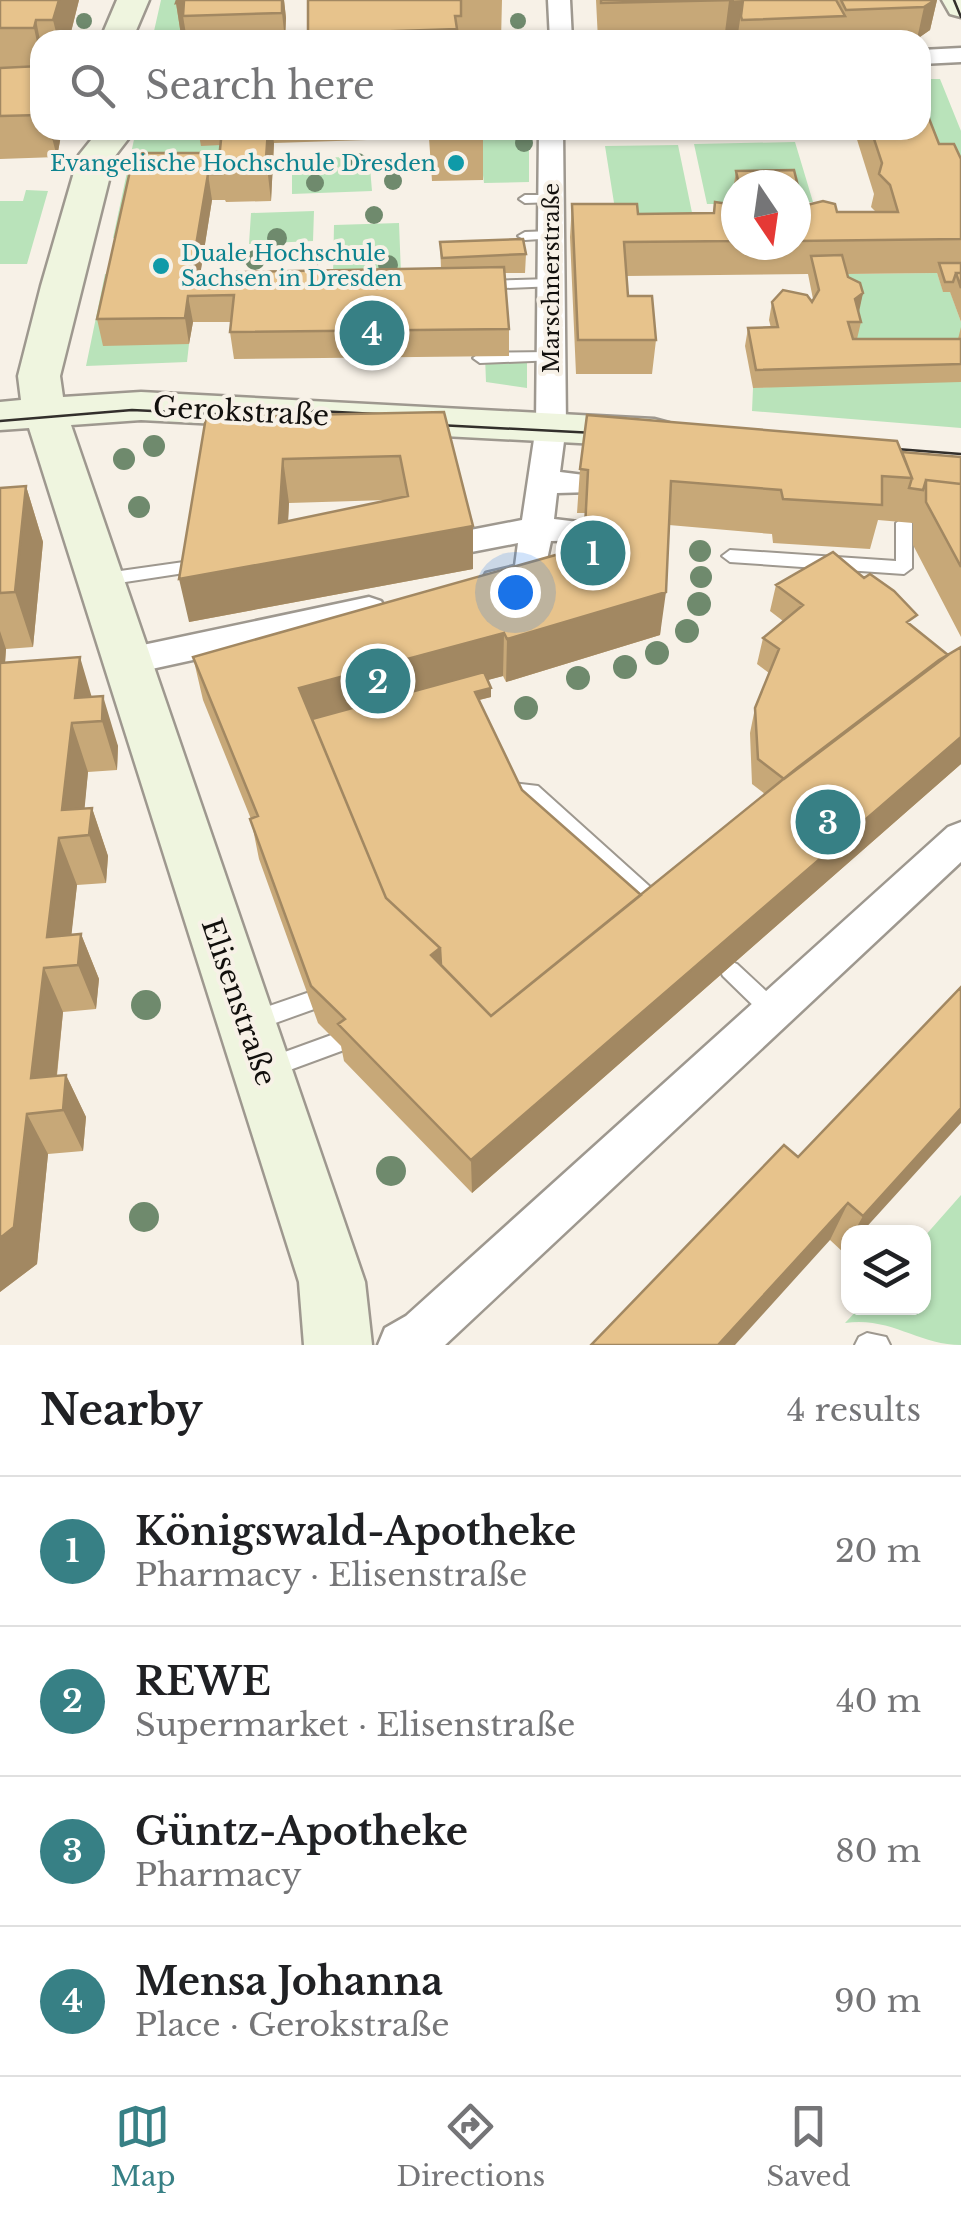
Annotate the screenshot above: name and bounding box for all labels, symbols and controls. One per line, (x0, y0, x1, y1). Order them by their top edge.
search box (30, 30, 931, 140)
icon: search (65, 58, 120, 113)
text: Search here (145, 62, 375, 109)
place label: Evangelische Hochschule Dresden (50, 150, 436, 177)
marker: Evangelische Hochschule Dresden (445, 152, 467, 174)
north arrow (721, 170, 811, 260)
street label: Marschnerstraße (538, 183, 565, 373)
place label: Duale Hochschule Sachsen in Dresden (181, 240, 402, 292)
marker: Duale Hochschule Sachsen in Dresden (150, 255, 172, 277)
pin: 4 (340, 296, 404, 370)
street label: Gerokstraße (152, 389, 330, 434)
pin: 1 (560, 516, 626, 590)
your location (490, 567, 541, 618)
pin: 2 (346, 644, 410, 718)
pin: 3 (796, 784, 860, 860)
street label: Elisenstraße (194, 914, 283, 1090)
map controls (841, 1225, 931, 1315)
button: layers (841, 1225, 931, 1315)
text: Nearby (40, 1384, 203, 1436)
text: 4 results (787, 1390, 921, 1430)
text: Königswald-Apotheke (135, 1508, 576, 1555)
text: 1 (66, 1531, 79, 1571)
text: 20 m (835, 1531, 921, 1571)
text: Pharmacy · Elisenstraße (135, 1555, 527, 1595)
text: REWE (135, 1658, 271, 1705)
text: 2 (62, 1681, 83, 1721)
text: 40 m (836, 1681, 921, 1721)
text: Supermarket · Elisenstraße (135, 1705, 575, 1745)
text: Güntz-Apotheke (135, 1808, 468, 1855)
text: 3 (62, 1831, 83, 1871)
text: 80 m (835, 1831, 921, 1871)
text: Pharmacy (135, 1855, 302, 1895)
text: Mensa Johanna (135, 1958, 443, 2005)
text: 4 (62, 1981, 83, 2021)
text: 90 m (834, 1981, 921, 2021)
text: Place · Gerokstraße (135, 2005, 450, 2045)
tab: Map (110, 2099, 175, 2194)
tab: Directions (396, 2099, 545, 2194)
tab: Saved (766, 2099, 851, 2194)

